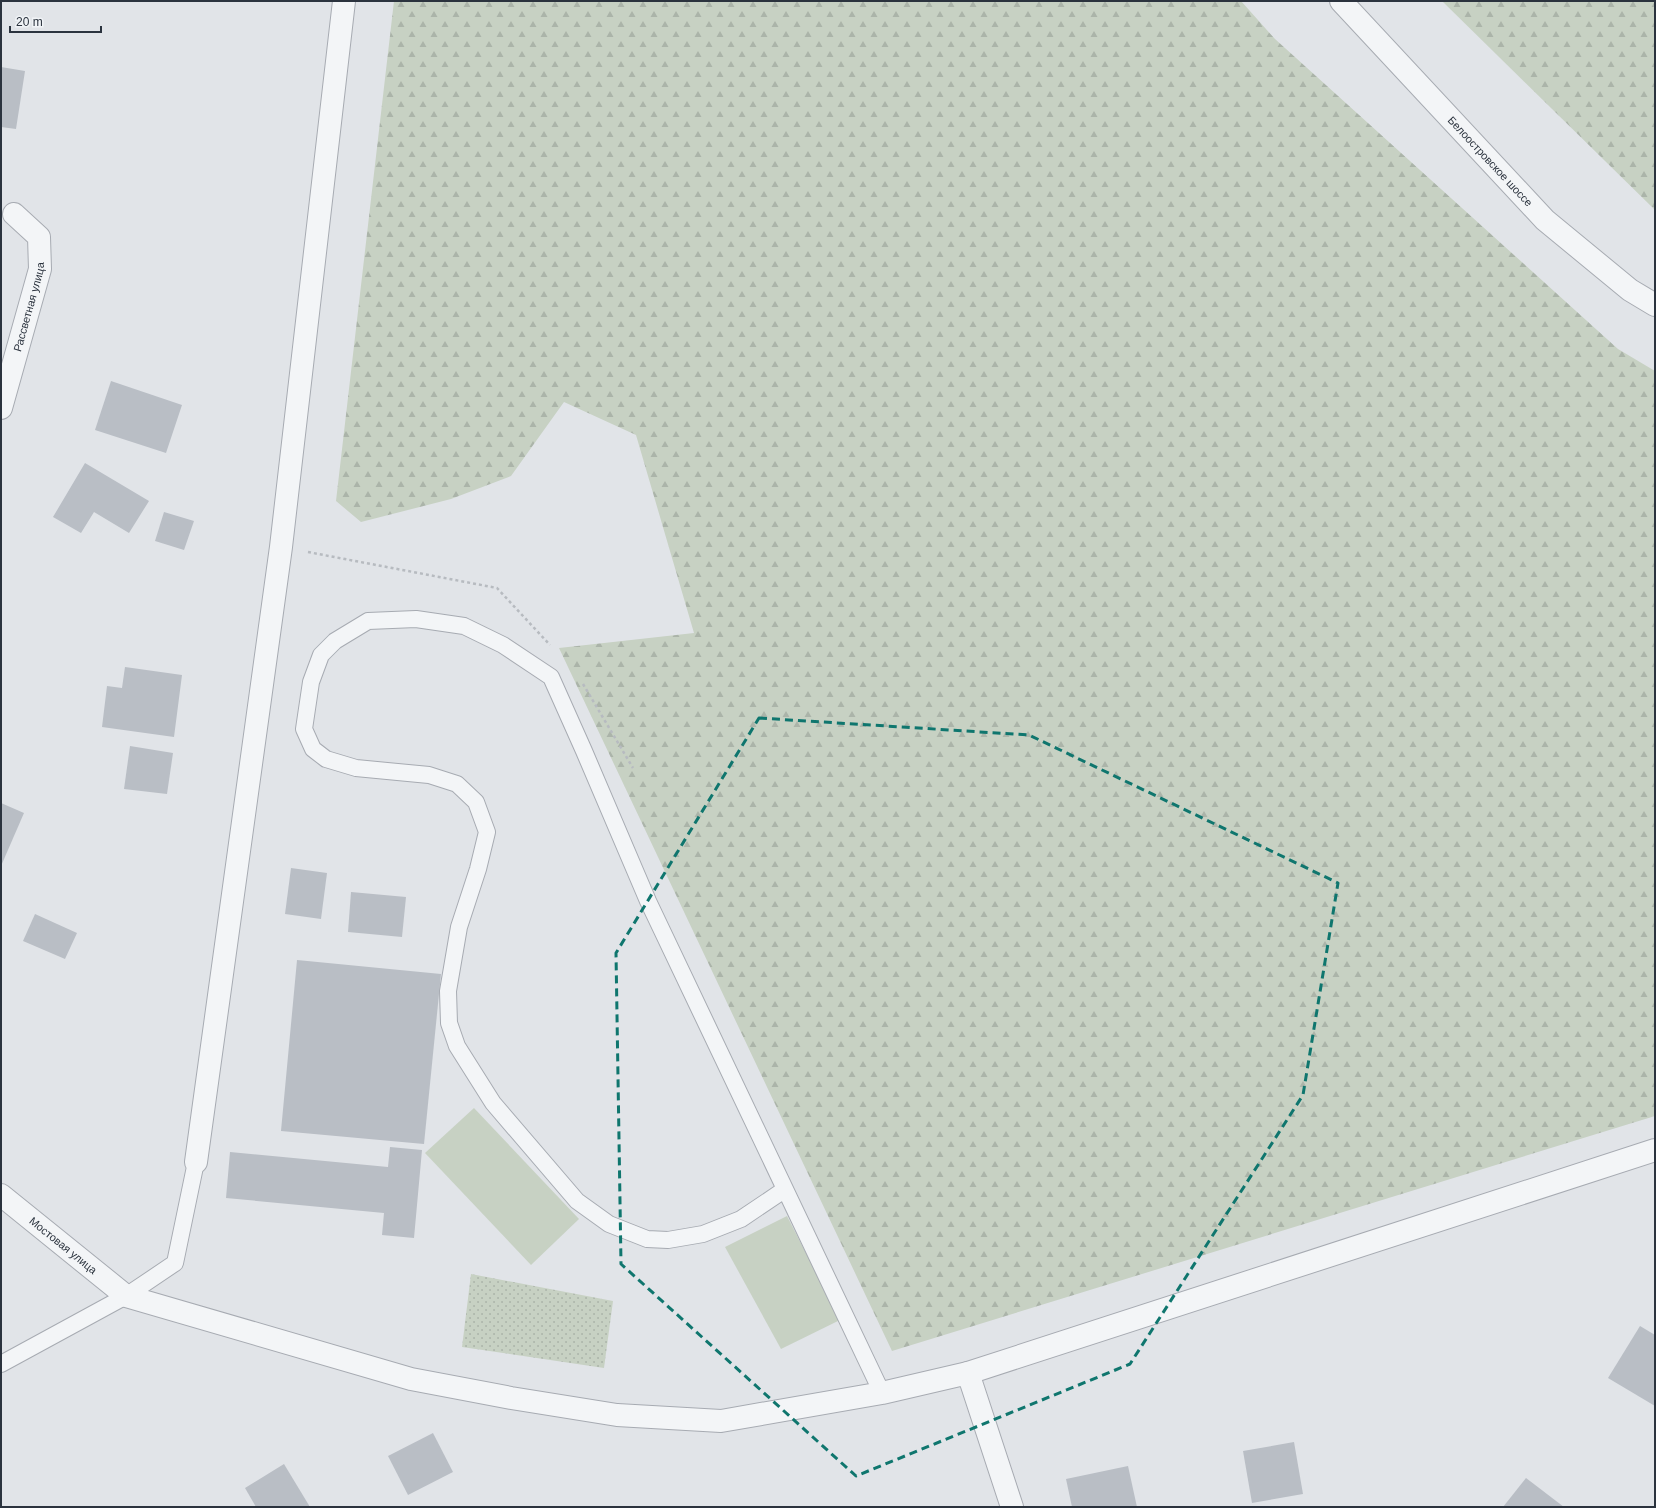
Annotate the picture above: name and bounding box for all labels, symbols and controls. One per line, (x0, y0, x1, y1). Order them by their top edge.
scale bar (10, 8, 101, 34)
text: 20 m (16, 15, 43, 29)
street label: Белоостровское шоссе (1446, 114, 1535, 209)
street label: Рассветная улица (11, 261, 46, 353)
street label: Мостовая улица (27, 1214, 100, 1277)

